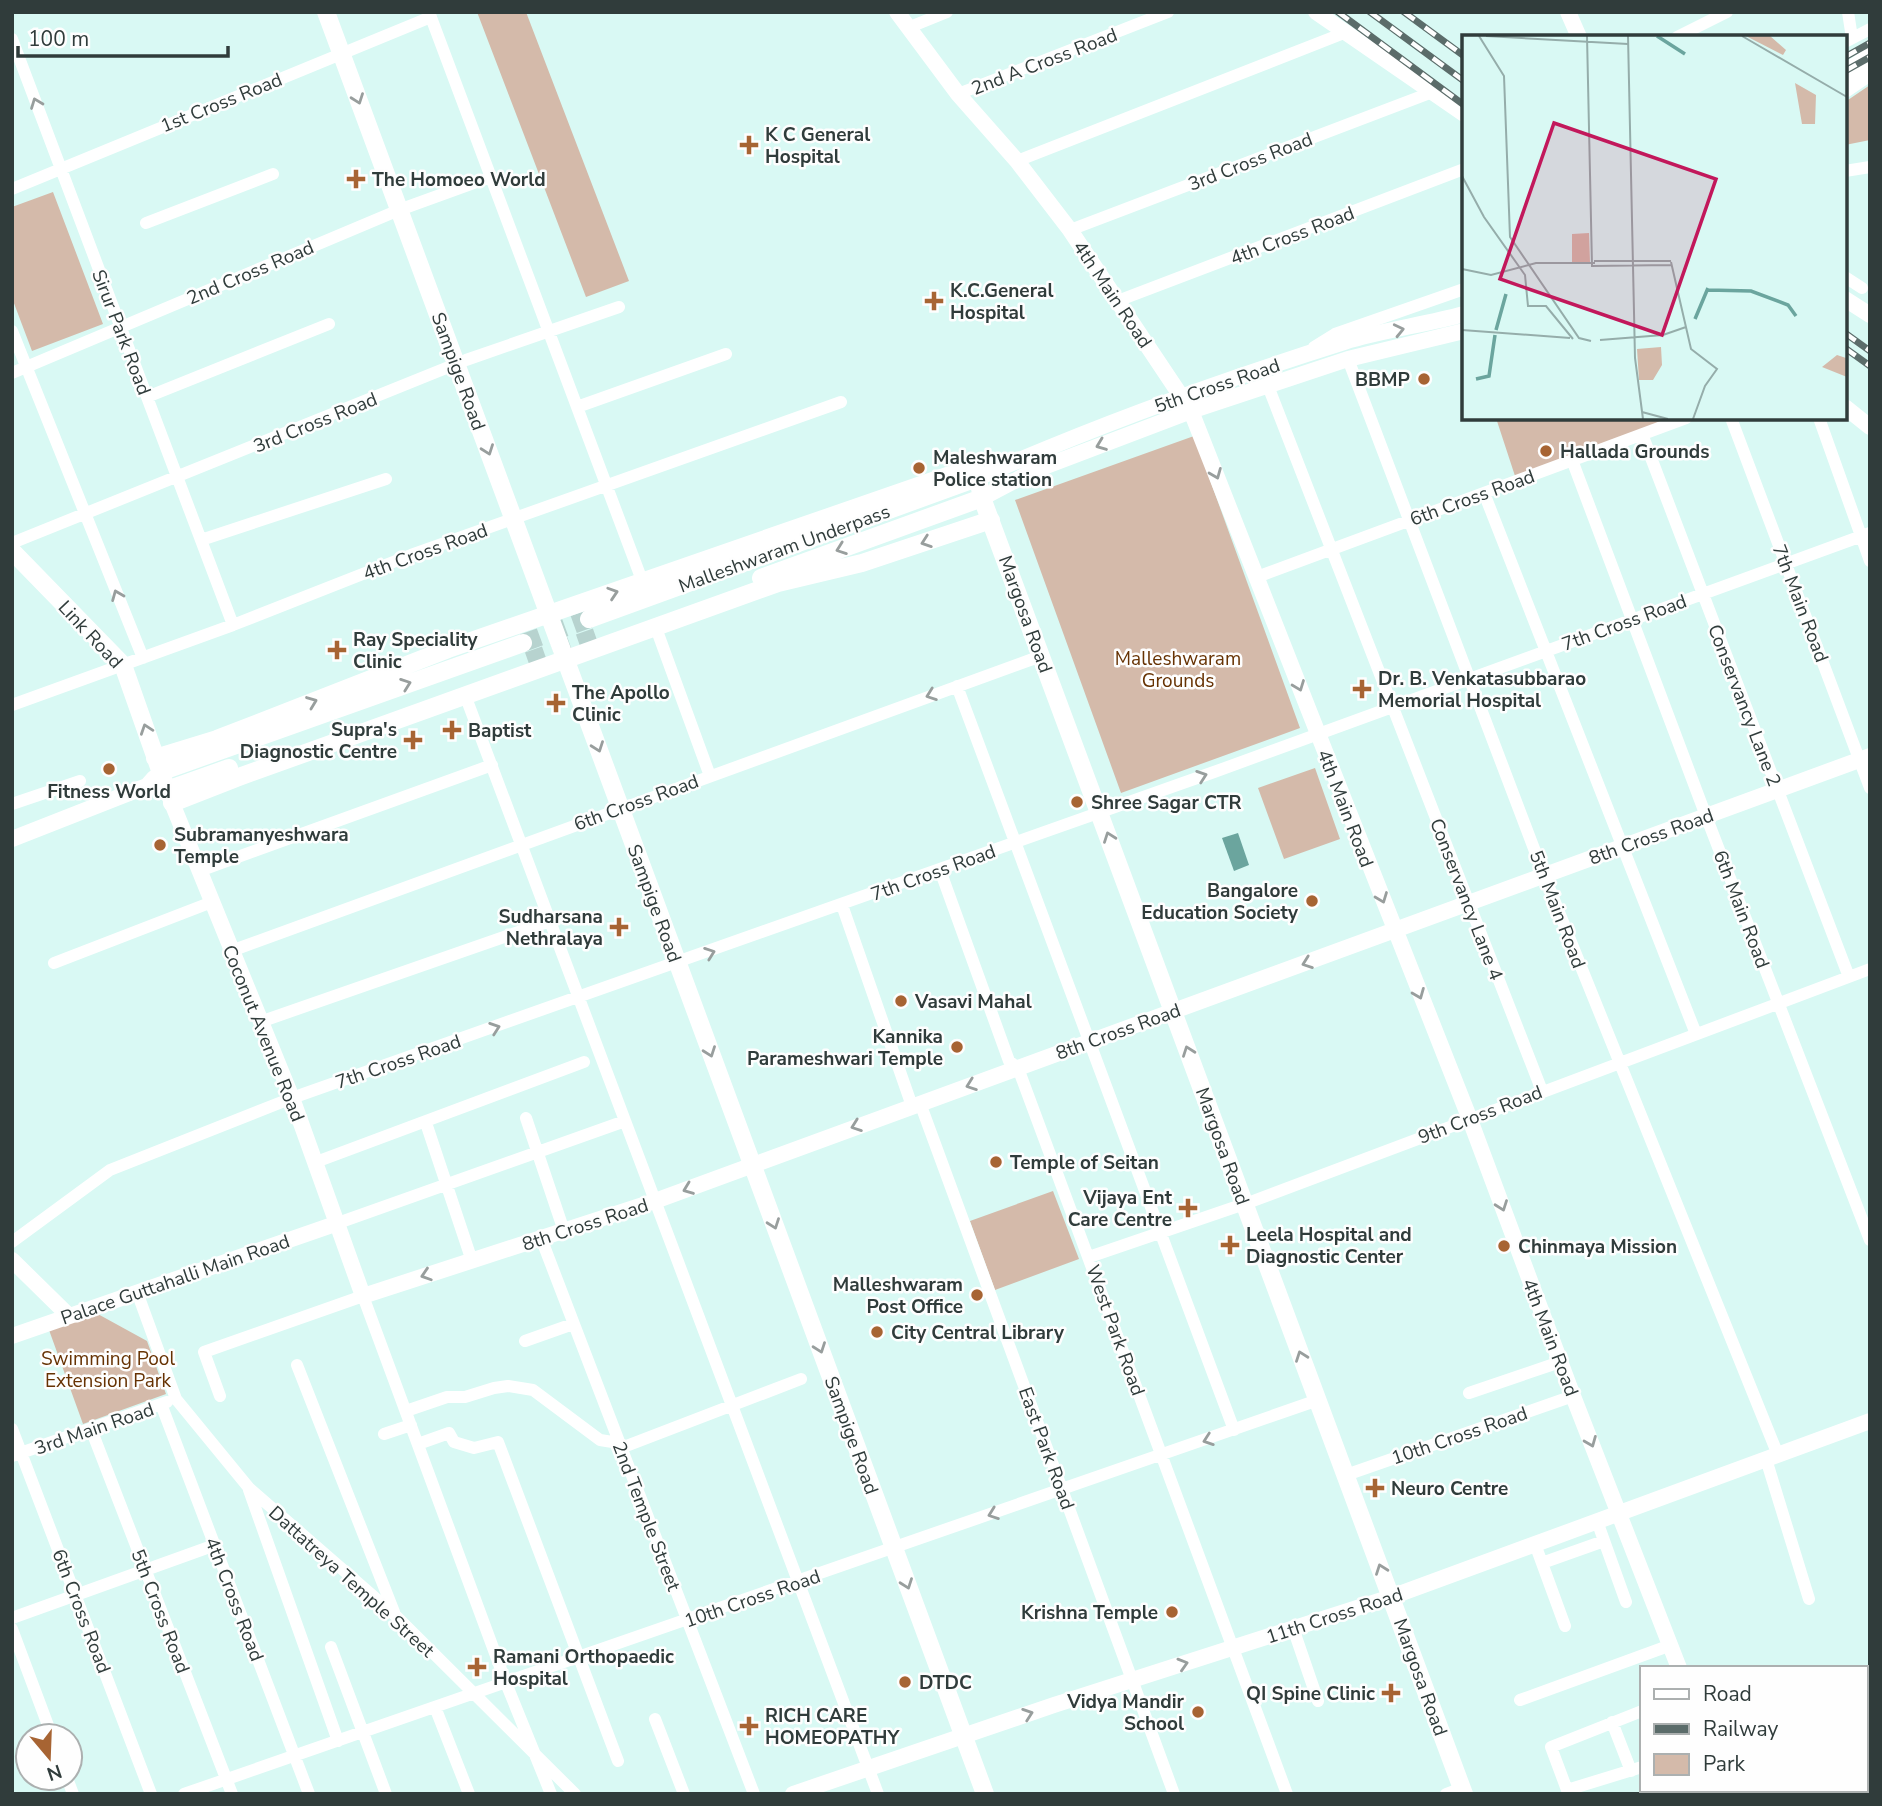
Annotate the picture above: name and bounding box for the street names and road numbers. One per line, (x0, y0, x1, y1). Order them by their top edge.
street label: 2nd A Cross Road (968, 22, 1121, 102)
street label: 1st Cross Road (157, 67, 286, 139)
street label: 3rd Cross Road (1184, 126, 1316, 198)
street label: 4th Cross Road (1226, 200, 1358, 272)
street label: 2nd Cross Road (183, 234, 318, 311)
street label: 4th Main Road (1067, 236, 1158, 353)
street label: Sirur Park Road (85, 266, 157, 399)
street label: Sampige Road (425, 309, 491, 434)
street label: 5th Cross Road (1151, 352, 1284, 420)
street label: 3rd Cross Road (250, 386, 381, 460)
street label: 6th Cross Road (1406, 463, 1538, 533)
street label: Malleshwaram Underpass (675, 499, 894, 599)
street label: 4th Cross Road (359, 517, 491, 587)
street label: 7th Main Road (1766, 541, 1834, 666)
street label: Margosa Road (992, 552, 1058, 677)
street label: 7th Cross Road (1558, 588, 1690, 658)
street label: Link Road (52, 595, 128, 674)
street label: Conservancy Lane 2 (1701, 621, 1787, 790)
street label: 4th Main Road (1311, 746, 1379, 871)
street label: 6th Cross Road (570, 768, 702, 838)
street label: 8th Cross Road (1585, 802, 1717, 872)
street label: Conservancy Lane 4 (1423, 815, 1509, 984)
street label: 7th Cross Road (867, 838, 999, 908)
street label: Sampige Road (621, 841, 687, 966)
street label: 5th Main Road (1523, 847, 1591, 972)
street label: 6th Main Road (1707, 847, 1775, 972)
street label: Coconut Avenue Road (216, 941, 310, 1126)
street label: 8th Cross Road (1052, 997, 1184, 1067)
street label: 7th Cross Road (332, 1028, 465, 1096)
street label: 9th Cross Road (1414, 1079, 1546, 1151)
street label: Margosa Road (1189, 1084, 1255, 1209)
street label: 8th Cross Road (519, 1192, 652, 1258)
street label: Palace Guttahalli Main Road (57, 1229, 293, 1331)
street label: West Park Road (1079, 1261, 1151, 1399)
street label: 4th Main Road (1516, 1275, 1584, 1400)
street label: Sampige Road (818, 1373, 884, 1498)
street label: East Park Road (1012, 1383, 1080, 1513)
street label: 3rd Main Road (31, 1396, 157, 1462)
street label: 10th Cross Road (1388, 1400, 1531, 1471)
street label: 2nd Temple Street (606, 1438, 687, 1595)
street label: Dattatreya Temple Street (263, 1500, 440, 1664)
street label: 4th Cross Road (198, 1533, 270, 1665)
street label: 6th Cross Road (45, 1545, 117, 1677)
street label: 5th Cross Road (124, 1545, 196, 1677)
street label: 10th Cross Road (681, 1563, 824, 1634)
street label: 11th Cross Road (1263, 1582, 1406, 1650)
street label: Margosa Road (1387, 1615, 1453, 1740)

